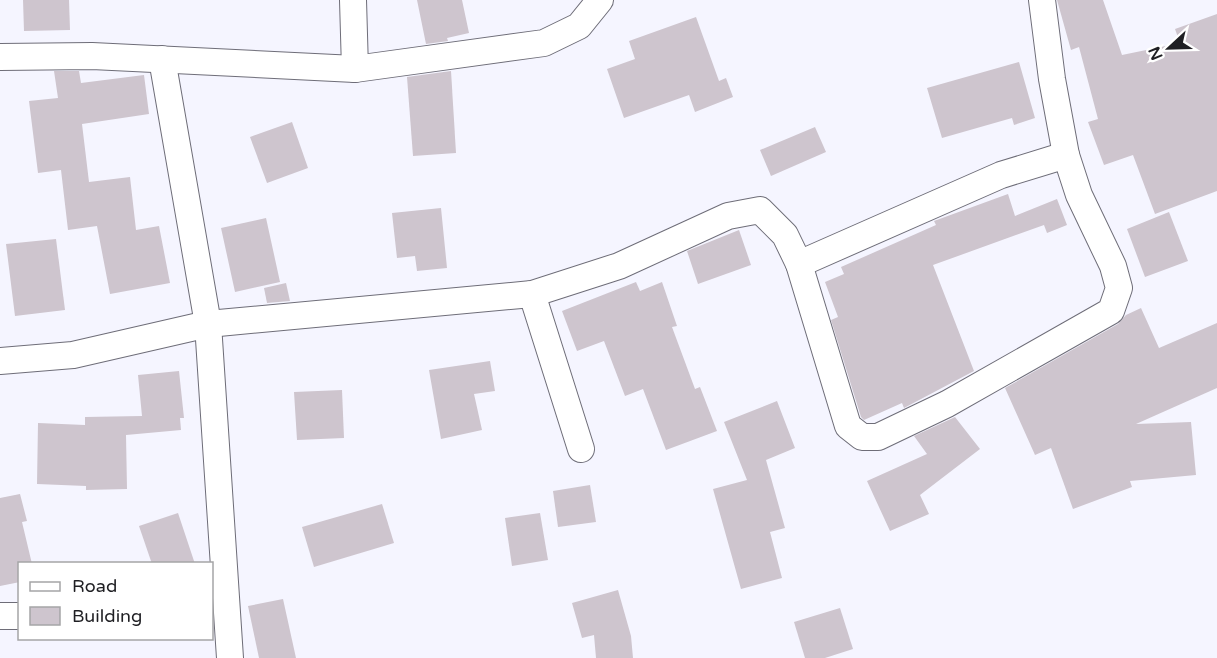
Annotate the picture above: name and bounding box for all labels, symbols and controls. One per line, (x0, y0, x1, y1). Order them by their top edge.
north arrow (1139, 18, 1199, 78)
text: N (1144, 44, 1168, 63)
legend (18, 562, 213, 640)
text: Road (72, 575, 117, 597)
text: Building (72, 605, 142, 627)

